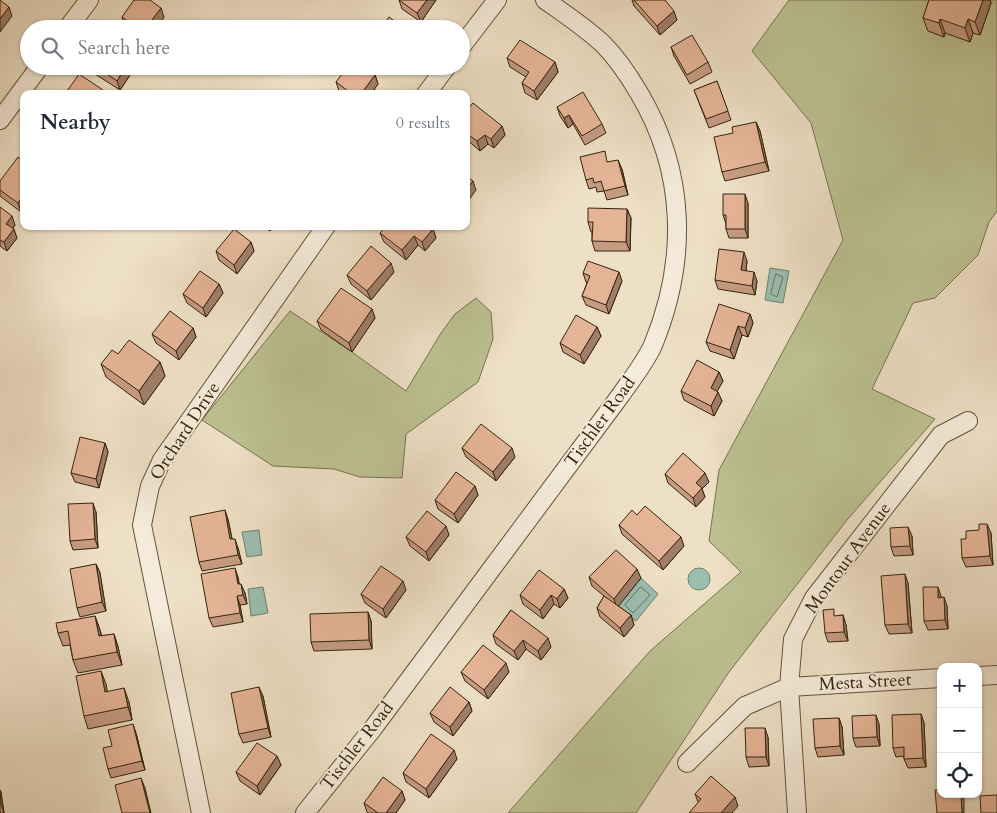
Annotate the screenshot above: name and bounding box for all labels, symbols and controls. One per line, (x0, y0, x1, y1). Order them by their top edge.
search box (20, 20, 470, 75)
icon: search (38, 34, 66, 62)
text: Search here (78, 35, 170, 61)
text: Nearby (40, 108, 111, 137)
text: 0 results (396, 112, 450, 134)
street label: Tischler Road (559, 371, 642, 472)
street label: Orchard Drive (144, 377, 226, 485)
street label: Montour Avenue (799, 497, 897, 619)
map controls (937, 663, 982, 798)
button: + (937, 663, 982, 708)
street label: Mesta Street (818, 667, 912, 697)
street label: Tischler Road (314, 696, 400, 795)
button: − (937, 708, 982, 753)
button: locate (937, 753, 982, 798)

